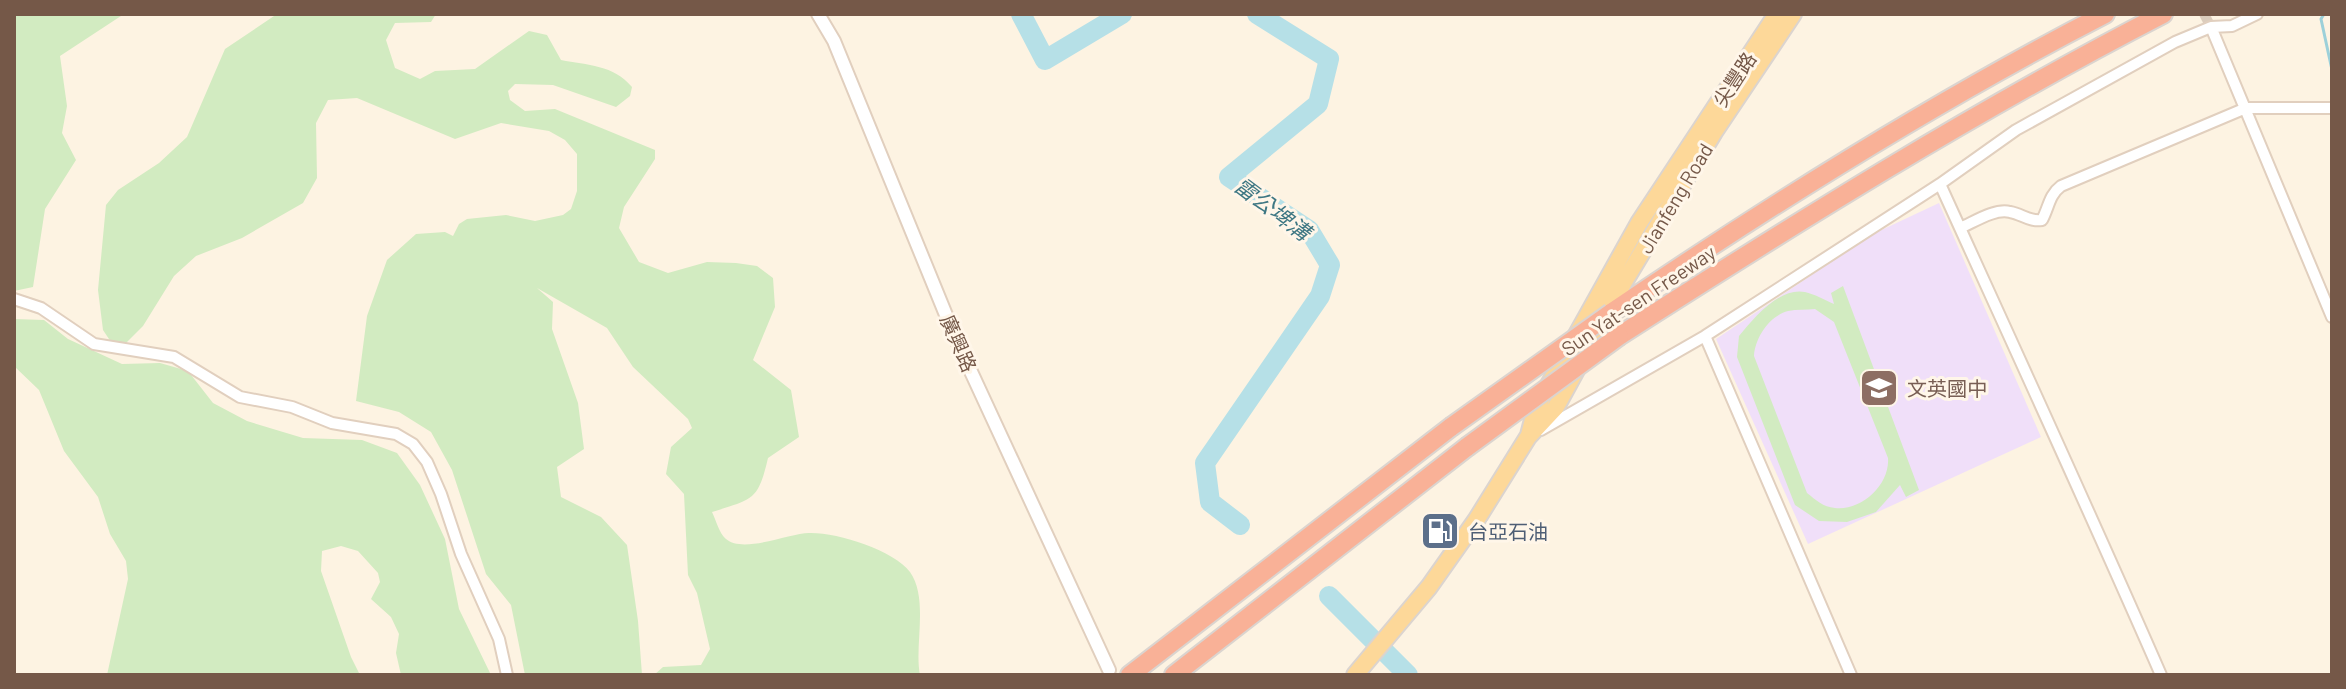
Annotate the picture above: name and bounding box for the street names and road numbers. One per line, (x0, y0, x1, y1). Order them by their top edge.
street label: 尖豐路 (1708, 47, 1760, 111)
street label: Jianfeng Road (1633, 139, 1717, 257)
street label: Sun Yat-sen Freeway (1556, 240, 1720, 360)
street label: 廣興路 (936, 311, 982, 375)

